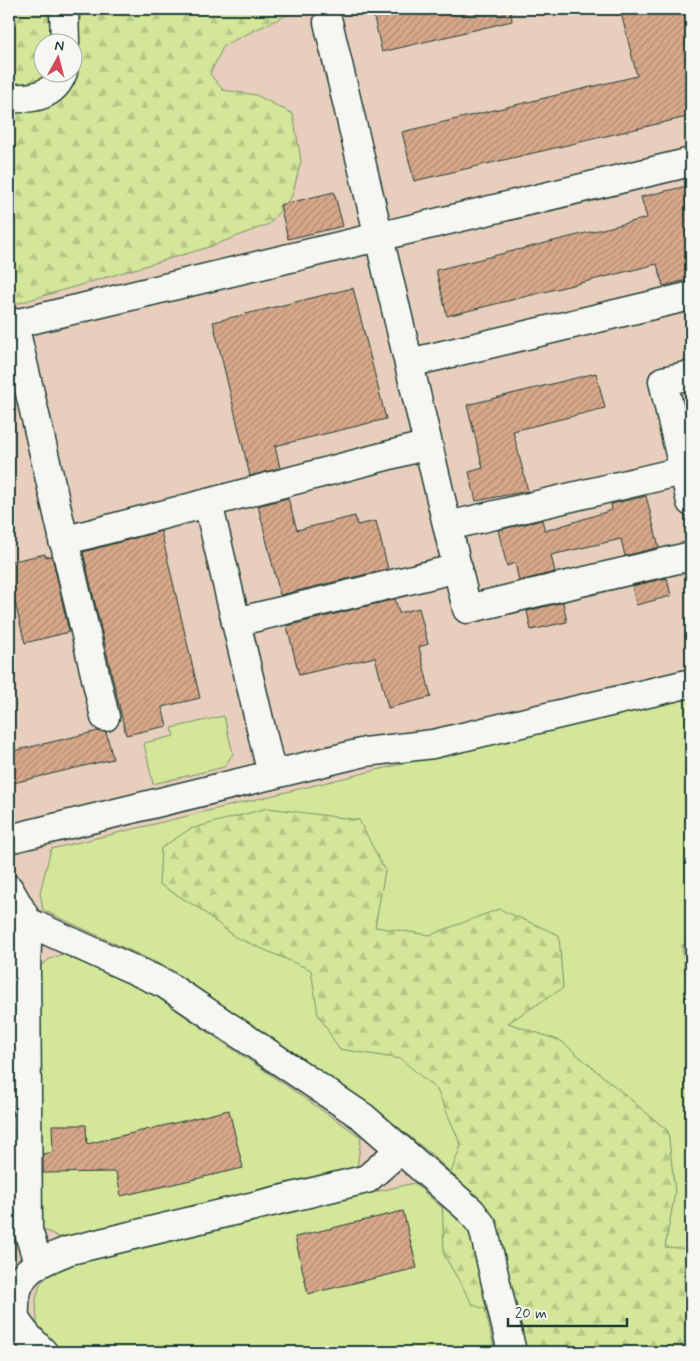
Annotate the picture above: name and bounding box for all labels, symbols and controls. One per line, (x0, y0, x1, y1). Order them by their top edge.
north arrow (32, 32, 82, 82)
text: N (54, 37, 65, 56)
scale bar (508, 1296, 626, 1328)
text: 20 m (515, 1304, 547, 1324)

